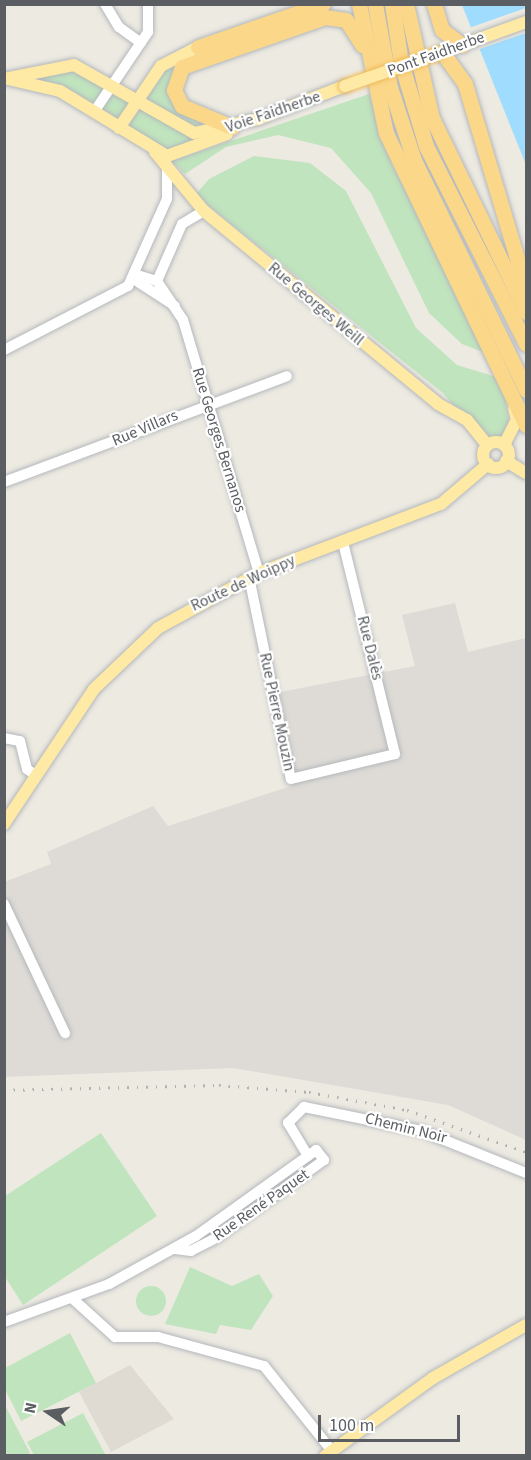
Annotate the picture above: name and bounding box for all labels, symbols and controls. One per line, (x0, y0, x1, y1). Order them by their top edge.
street label: Pont Faidherbe (385, 28, 487, 80)
street label: Voie Faidherbe (223, 87, 323, 137)
street label: Rue Georges Weill (264, 258, 368, 350)
street label: Rue Georges Bernanos (188, 365, 250, 515)
street label: Rue Villars (109, 406, 181, 450)
street label: Route de Woippy (188, 550, 298, 616)
street label: Rue Dalès (353, 614, 387, 682)
street label: Rue Pierre Mouzin (255, 651, 299, 773)
street label: Chemin Noir (363, 1109, 449, 1147)
street label: Rue René Paquet (209, 1165, 313, 1245)
north arrow (18, 1382, 78, 1442)
text: N (19, 1400, 42, 1416)
scale bar (321, 1403, 464, 1441)
text: 100 m (329, 1413, 374, 1438)

